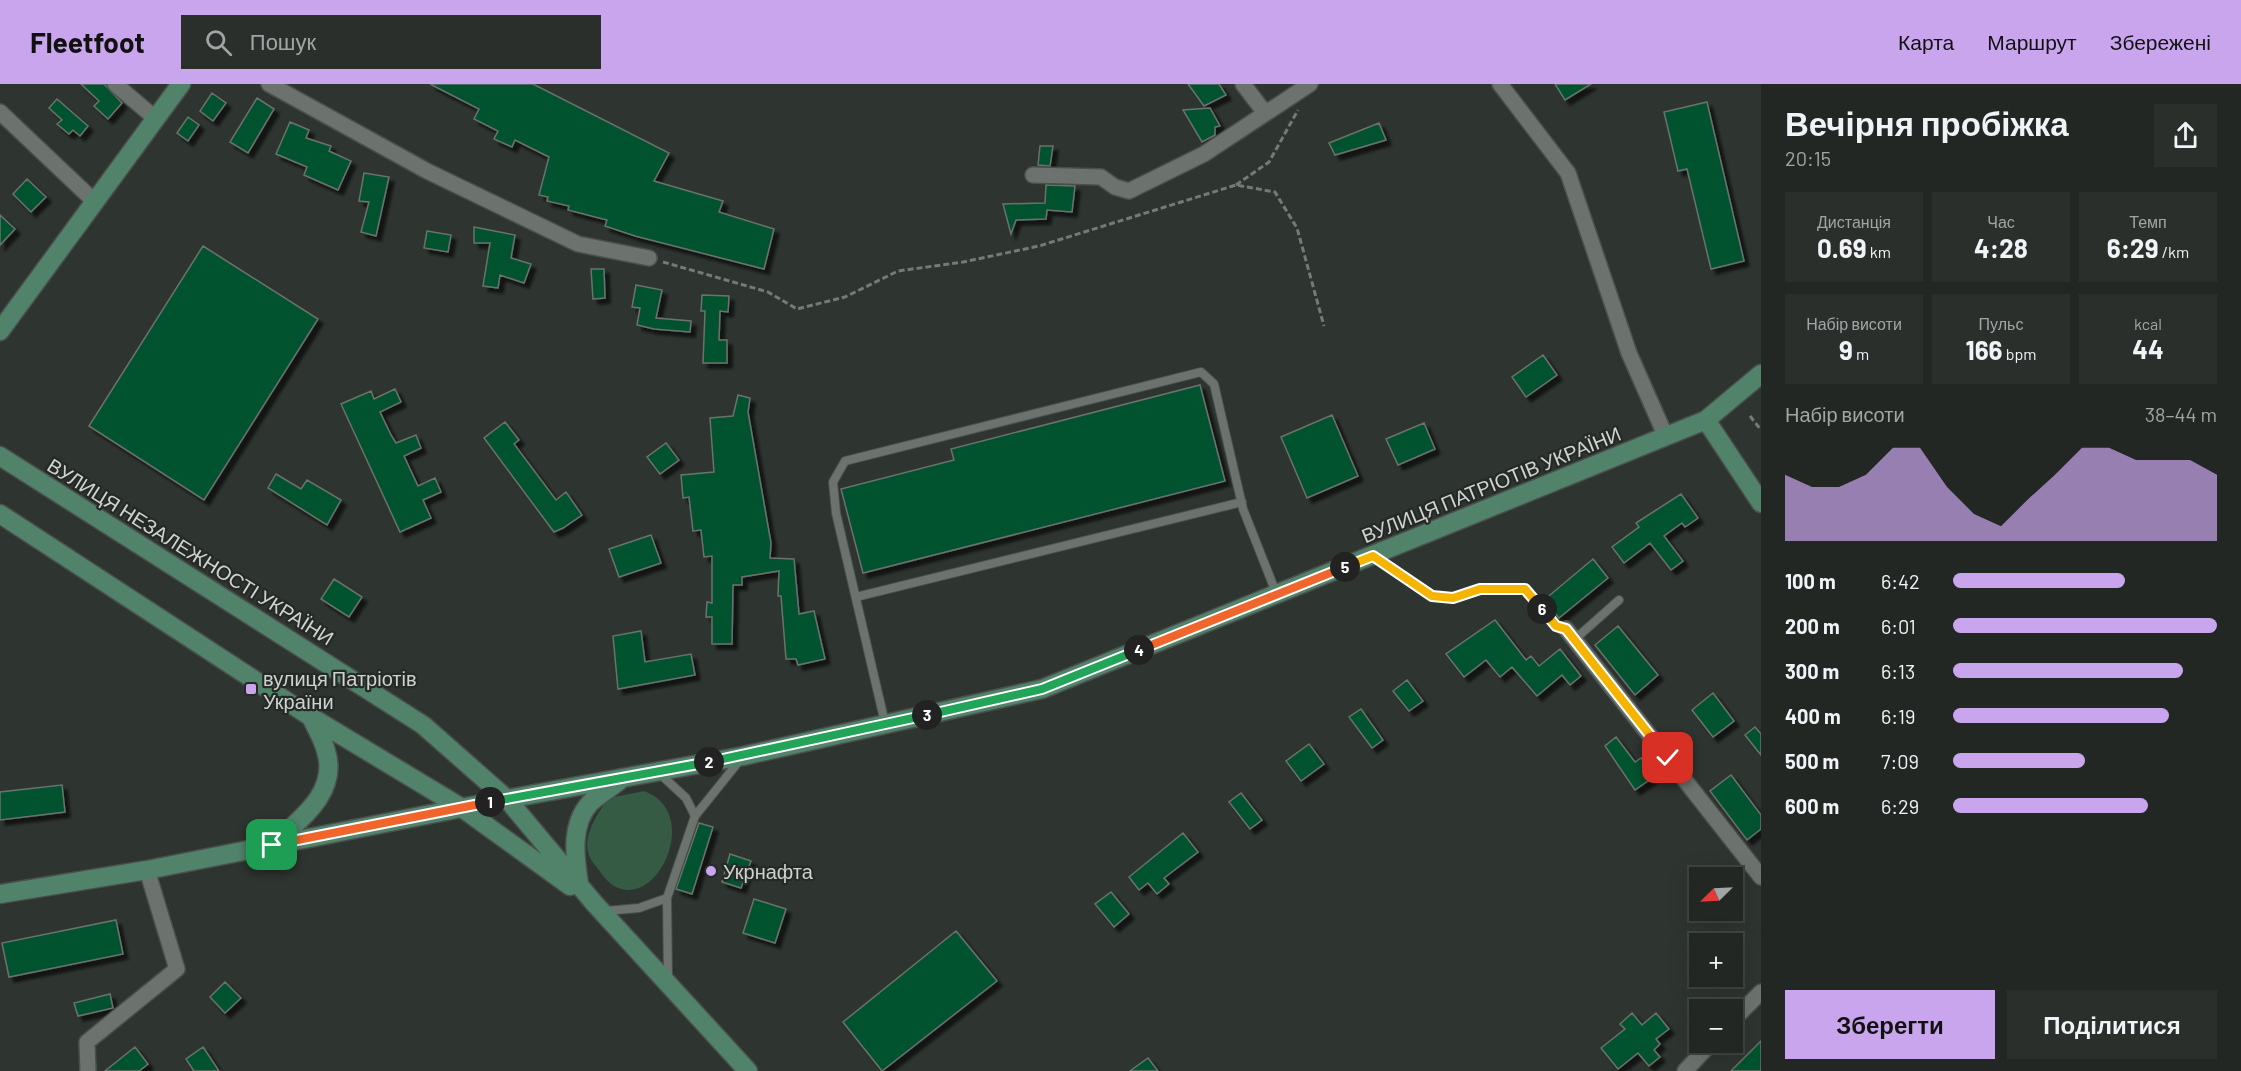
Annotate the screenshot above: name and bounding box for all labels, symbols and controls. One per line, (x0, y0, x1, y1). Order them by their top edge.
search box (181, 15, 601, 69)
text: Fleetfoot (30, 25, 145, 59)
icon: search (202, 26, 235, 59)
text: Пошук (250, 28, 316, 54)
text: Карта (1898, 29, 1954, 54)
text: Маршрут (1987, 29, 2077, 54)
text: Збережені (2110, 29, 2211, 54)
text: Вечірня пробіжка (1785, 103, 2069, 143)
button: share (2154, 104, 2217, 167)
text: 20:15 (1785, 146, 1831, 170)
text: Дистанція (1817, 212, 1891, 231)
text: Час (1987, 212, 2015, 231)
text: Темп (2129, 212, 2167, 231)
text: 0.69 (1817, 232, 1867, 263)
text: 4:28 (1974, 232, 2028, 263)
text: 6:29 (2107, 232, 2158, 263)
text: km (1867, 242, 1891, 261)
text: /km (2158, 242, 2189, 261)
text: Набір висоти (1806, 314, 1902, 333)
text: Пульс (1979, 314, 2023, 333)
text: kcal (2134, 314, 2162, 333)
text: 44 (2132, 333, 2164, 364)
text: 9 (1839, 334, 1853, 365)
text: 166 (1965, 334, 2003, 365)
text: m (1853, 344, 1869, 363)
text: bpm (2003, 344, 2037, 363)
text: Набір висоти (1785, 402, 1905, 426)
text: 38–44 m (2145, 402, 2217, 426)
street label: ВУЛИЦЯ ПАТРІОТІВ УКРАЇНИ (1358, 421, 1624, 547)
street label: ВУЛИЦЯ НЕЗАЛЕЖНОСТІ УКРАЇНИ (43, 453, 339, 649)
pin: 5 (1330, 552, 1360, 582)
text: 5 (1341, 557, 1349, 576)
text: 100 m (1785, 569, 1836, 593)
text: 6:42 (1881, 569, 1920, 593)
pin: 6 (1527, 594, 1557, 624)
text: 6 (1538, 599, 1546, 618)
text: 200 m (1785, 614, 1840, 638)
text: 6:01 (1881, 614, 1916, 638)
pin: 4 (1124, 635, 1154, 665)
text: 4 (1134, 640, 1144, 659)
text: 300 m (1785, 659, 1839, 683)
text: 6:13 (1881, 659, 1915, 683)
place label: вулиця Патріотів України (263, 666, 417, 713)
marker: вулиця Патріотів України (244, 682, 258, 696)
pin: 3 (912, 700, 942, 730)
text: 400 m (1785, 704, 1841, 728)
text: 6:19 (1881, 704, 1916, 728)
text: 3 (923, 705, 931, 724)
pin (1642, 732, 1693, 783)
icon: check (1651, 741, 1684, 774)
pin: 2 (694, 747, 724, 777)
text: 500 m (1785, 749, 1839, 773)
text: 7:09 (1881, 749, 1919, 773)
text: 2 (705, 752, 713, 771)
pin: 1 (475, 787, 505, 817)
text: 1 (487, 792, 493, 811)
text: 600 m (1785, 794, 1839, 818)
text: 6:29 (1881, 794, 1919, 818)
pin (246, 819, 297, 870)
icon: arrive (255, 828, 288, 861)
place label: Укрнафта (723, 859, 814, 883)
marker: Укрнафта (704, 864, 718, 878)
north arrow (1689, 867, 1743, 921)
map controls (1689, 867, 1743, 1053)
button: + (1689, 933, 1743, 987)
button: Зберегти (1785, 990, 1995, 1059)
button: Поділитися (2007, 990, 2217, 1059)
button: − (1689, 999, 1743, 1053)

